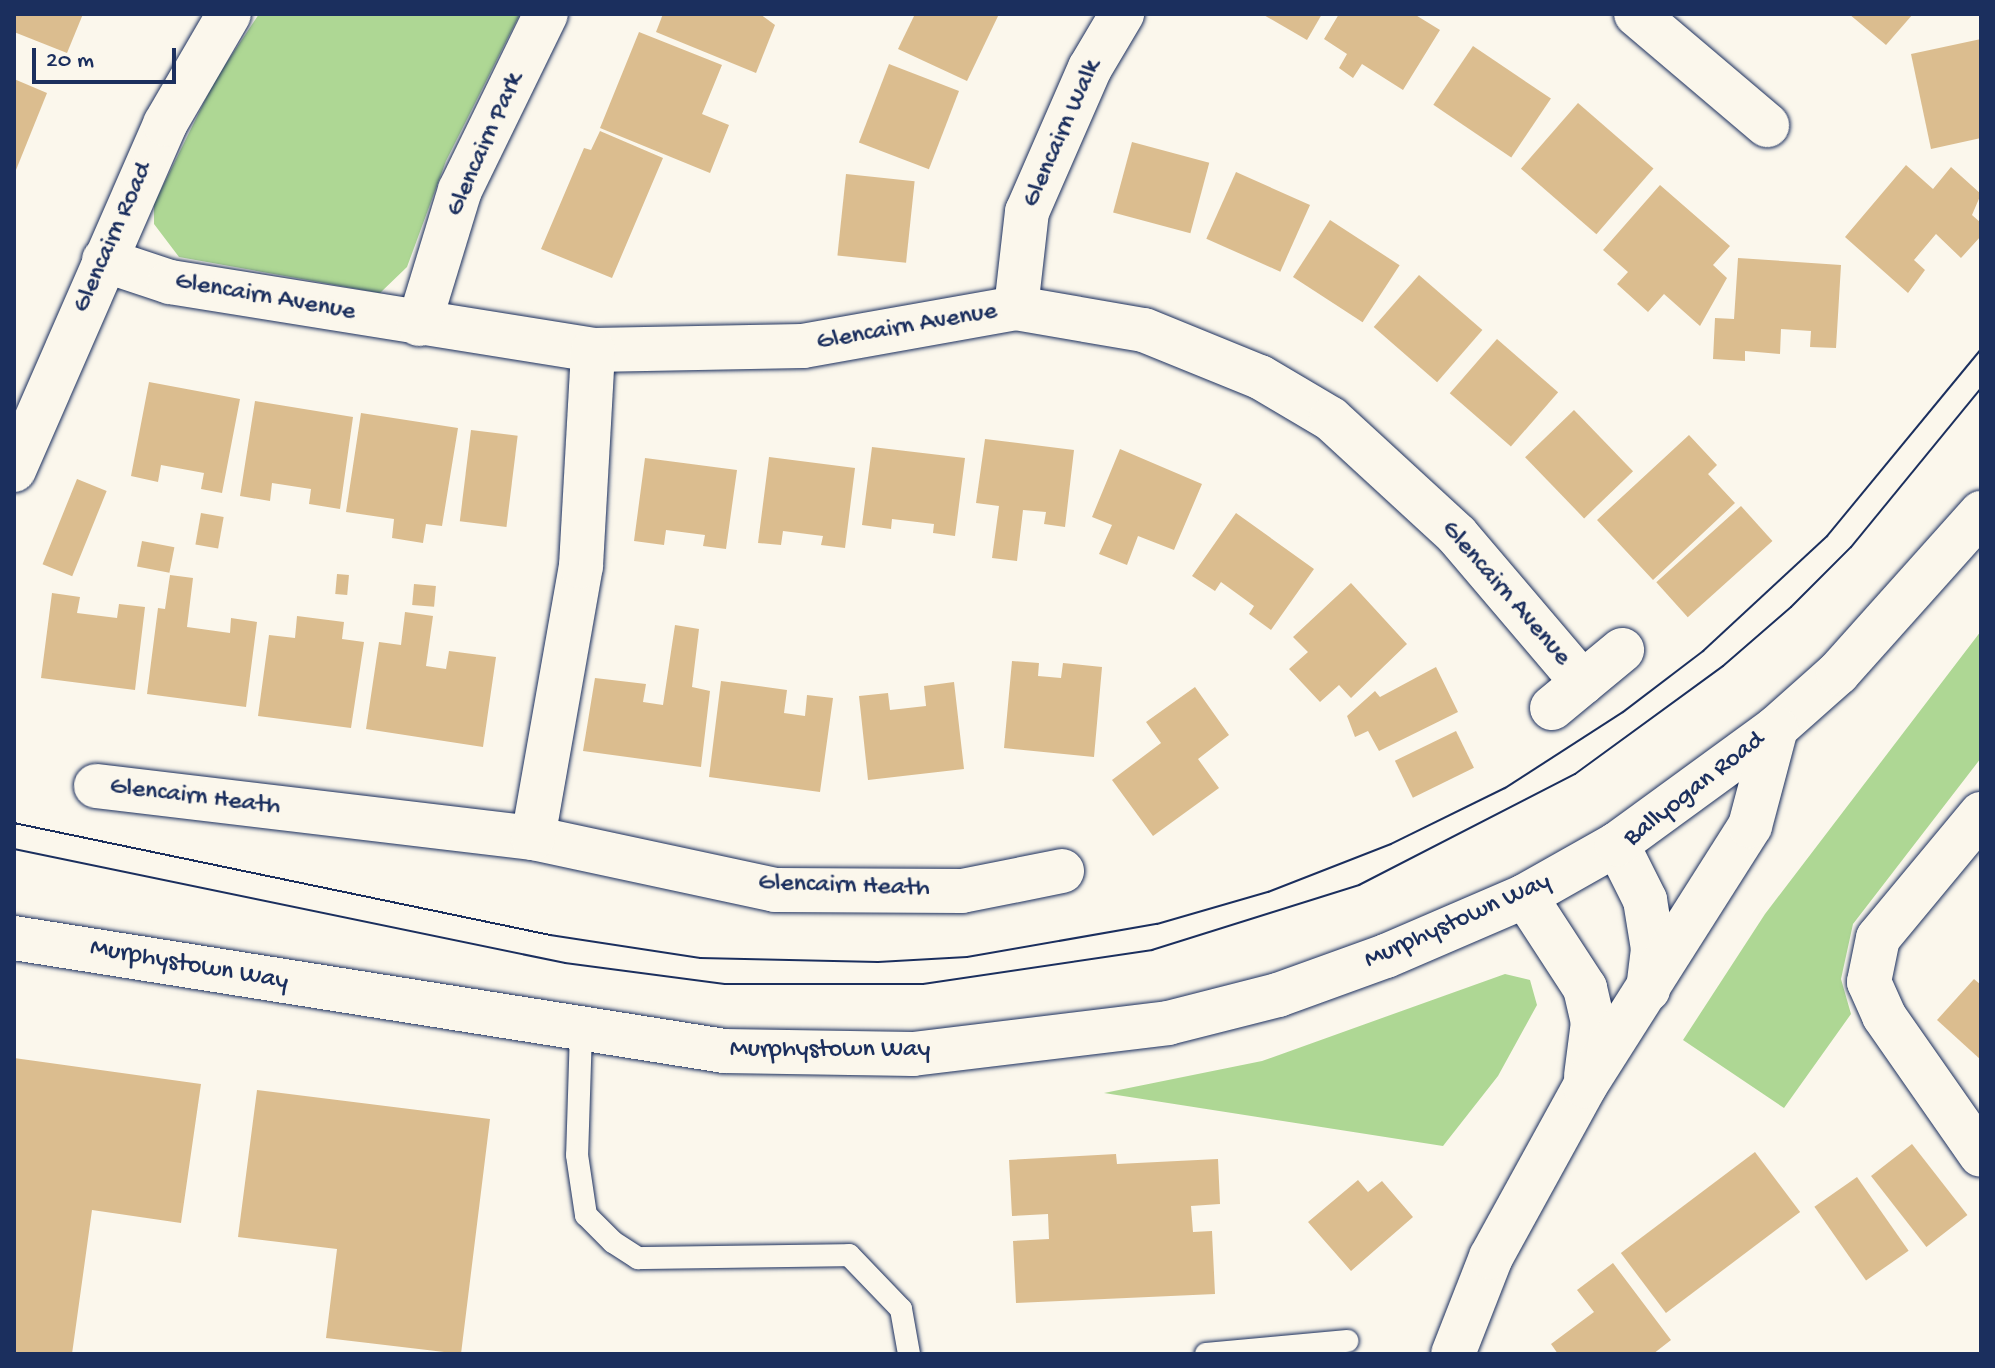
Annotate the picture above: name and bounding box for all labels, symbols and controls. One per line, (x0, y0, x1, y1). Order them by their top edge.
scale bar (36, 32, 180, 82)
text: 20 m (46, 47, 94, 76)
street label: Glencairn Walk (1017, 55, 1109, 213)
street label: Glencairn Park (440, 68, 532, 222)
street label: Glencairn Road (67, 158, 161, 318)
street label: Glencairn Avenue (172, 267, 358, 329)
street label: Glencairn Avenue (814, 297, 1000, 359)
street label: Glencairn Avenue (1433, 515, 1577, 673)
street label: Ballyogan Road (1618, 725, 1772, 855)
street label: Glencairn Heath (108, 772, 282, 824)
street label: Murphystown Way (1360, 867, 1556, 977)
street label: Glencairn Heath (758, 868, 930, 906)
street label: Murphystown Way (87, 933, 291, 999)
street label: Murphystown Way (730, 1035, 930, 1067)

